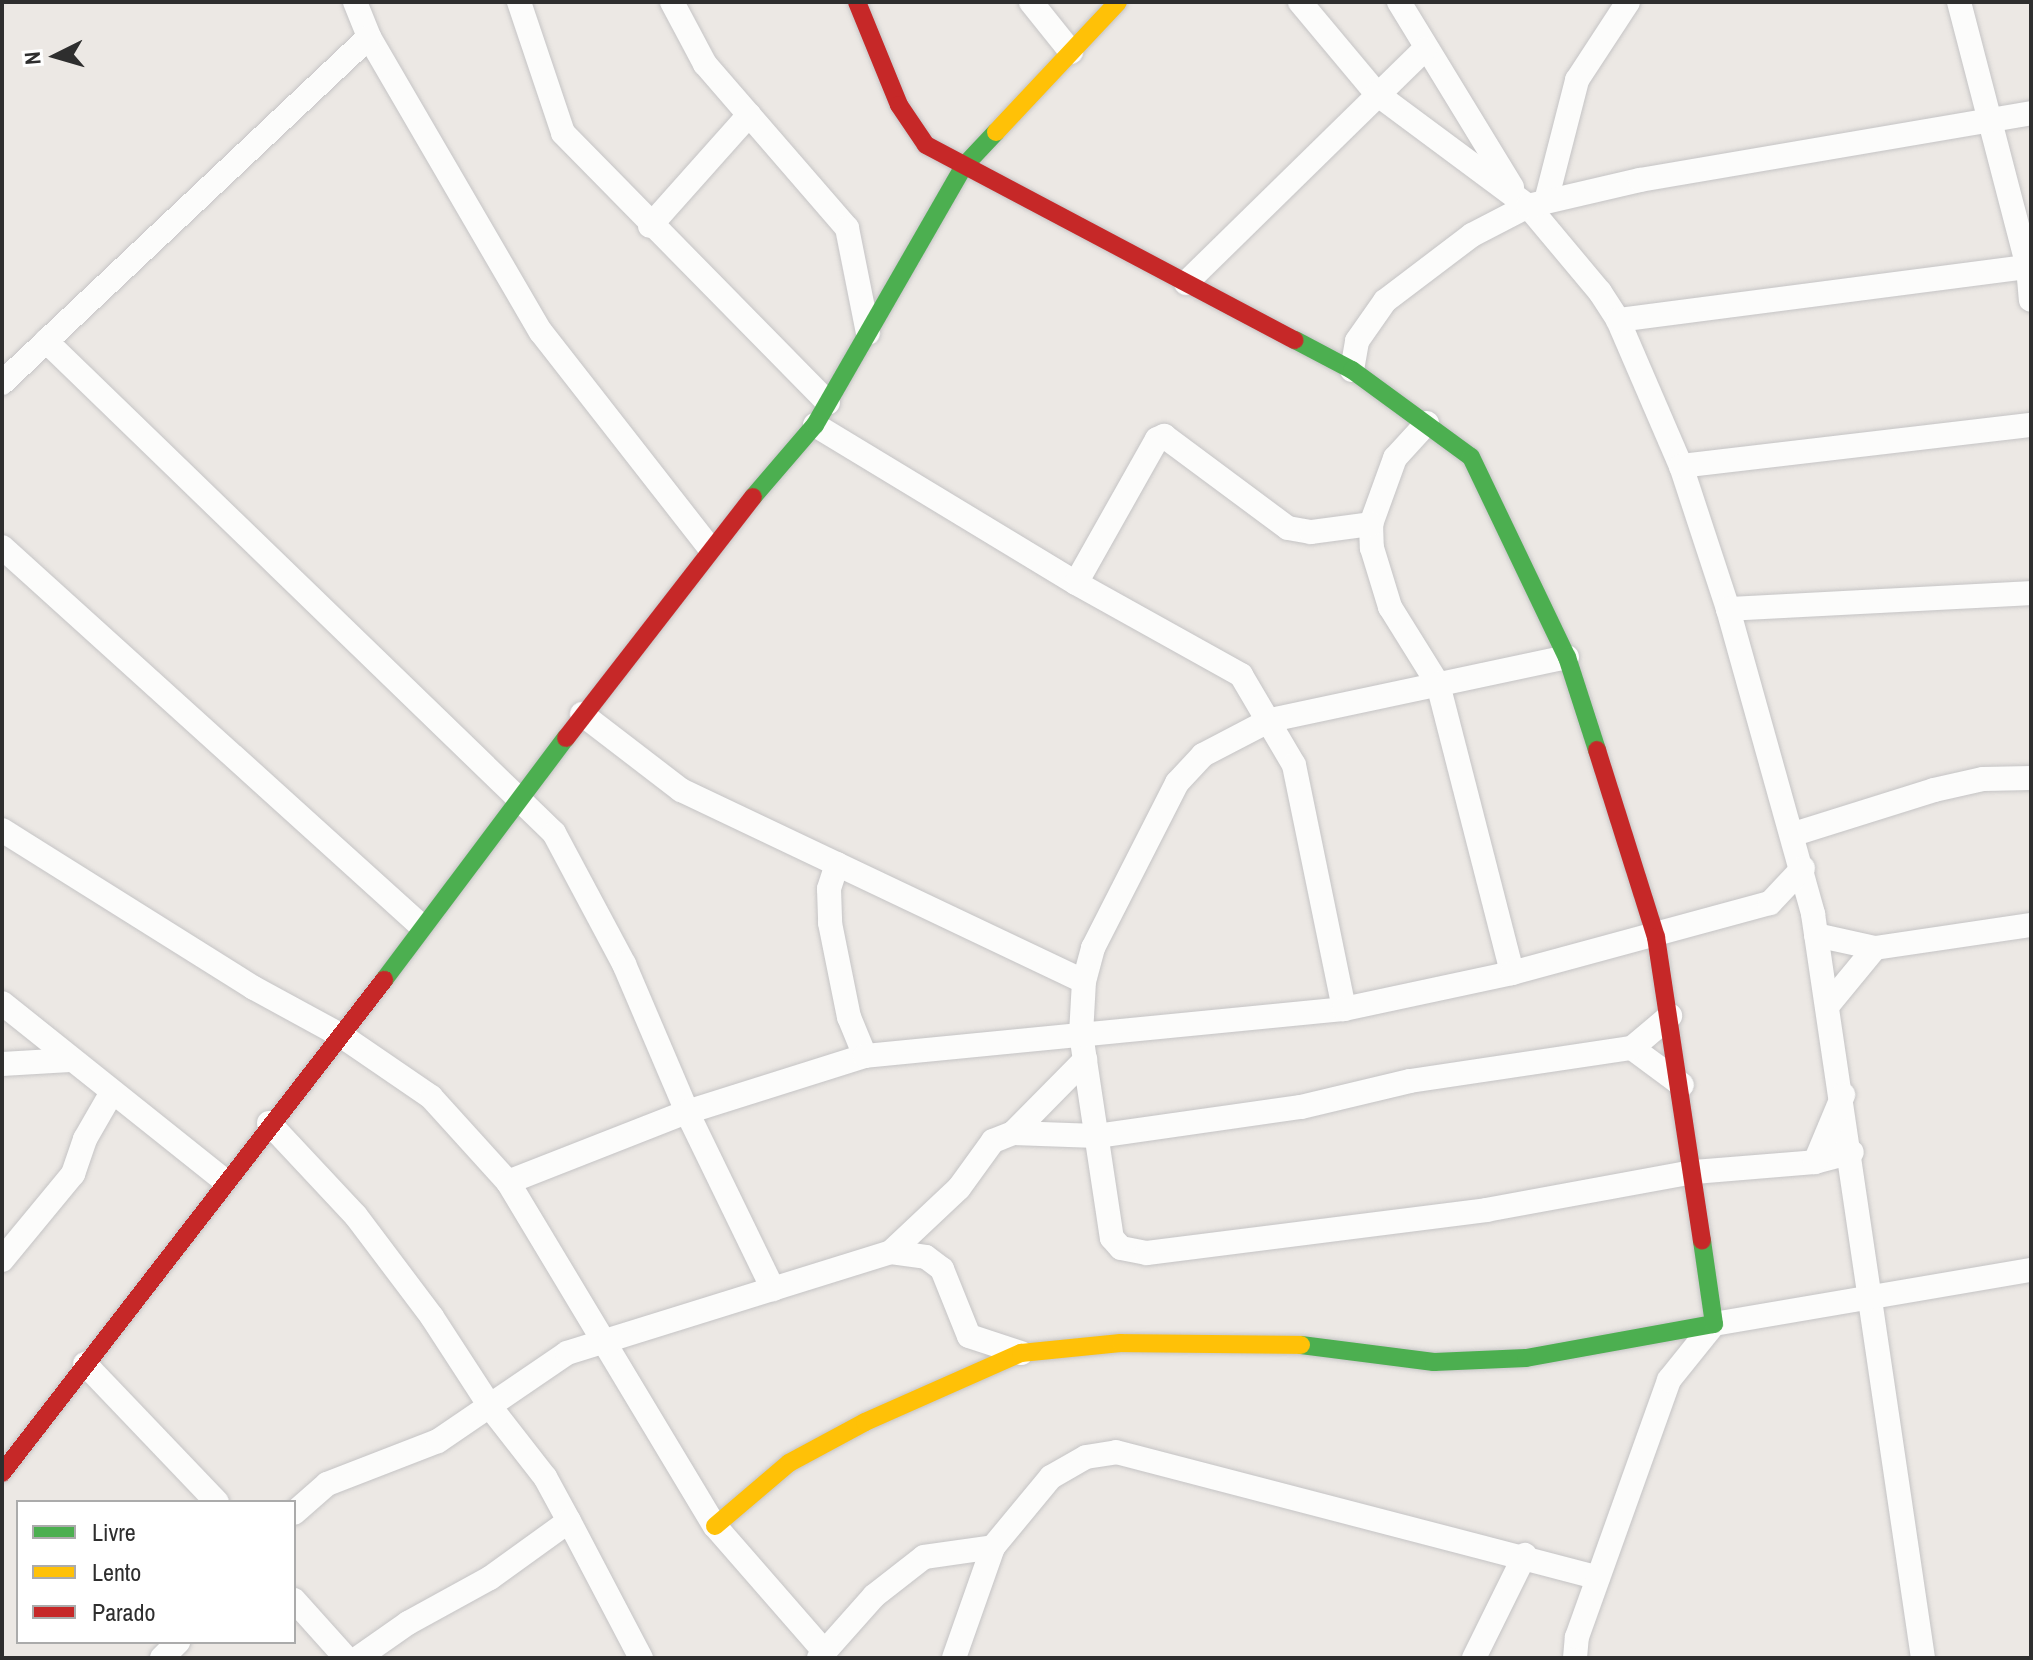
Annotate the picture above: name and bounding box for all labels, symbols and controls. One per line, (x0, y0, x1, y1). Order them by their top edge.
north arrow (16, 16, 96, 96)
text: N (17, 50, 48, 66)
legend (16, 1500, 296, 1644)
text: Livre (92, 1516, 136, 1548)
text: Lento (92, 1556, 141, 1588)
text: Parado (92, 1596, 155, 1628)

